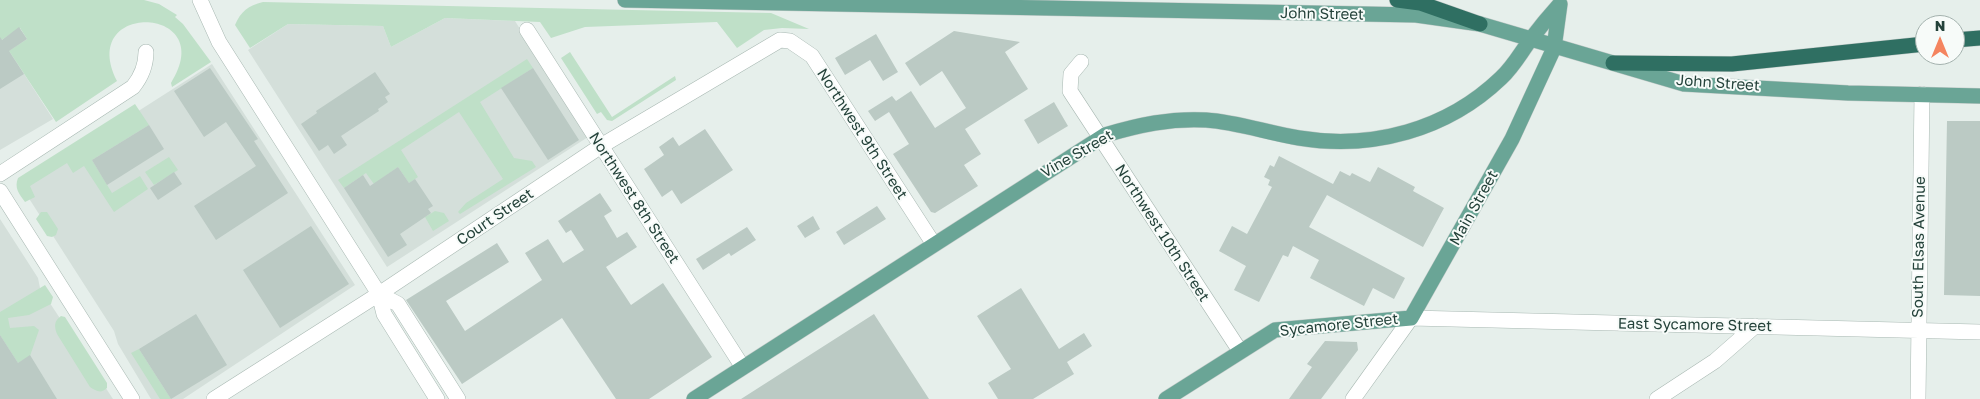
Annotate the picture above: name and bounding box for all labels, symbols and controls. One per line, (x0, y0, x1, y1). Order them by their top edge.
street label: John Street (1280, 4, 1364, 24)
north arrow (1915, 15, 1965, 65)
text: N (1935, 17, 1945, 34)
street label: Northwest 9th Street (813, 65, 911, 203)
street label: John Street (1676, 71, 1760, 95)
street label: Vine Street (1038, 126, 1116, 182)
street label: Northwest 8th Street (585, 129, 683, 267)
street label: Northwest 10th Street (1111, 161, 1213, 305)
street label: Main Street (1446, 167, 1502, 249)
street label: South Elsas Avenue (1909, 176, 1929, 318)
street label: Court Street (453, 185, 537, 249)
street label: Sycamore Street (1279, 310, 1399, 340)
street label: East Sycamore Street (1618, 315, 1772, 335)

